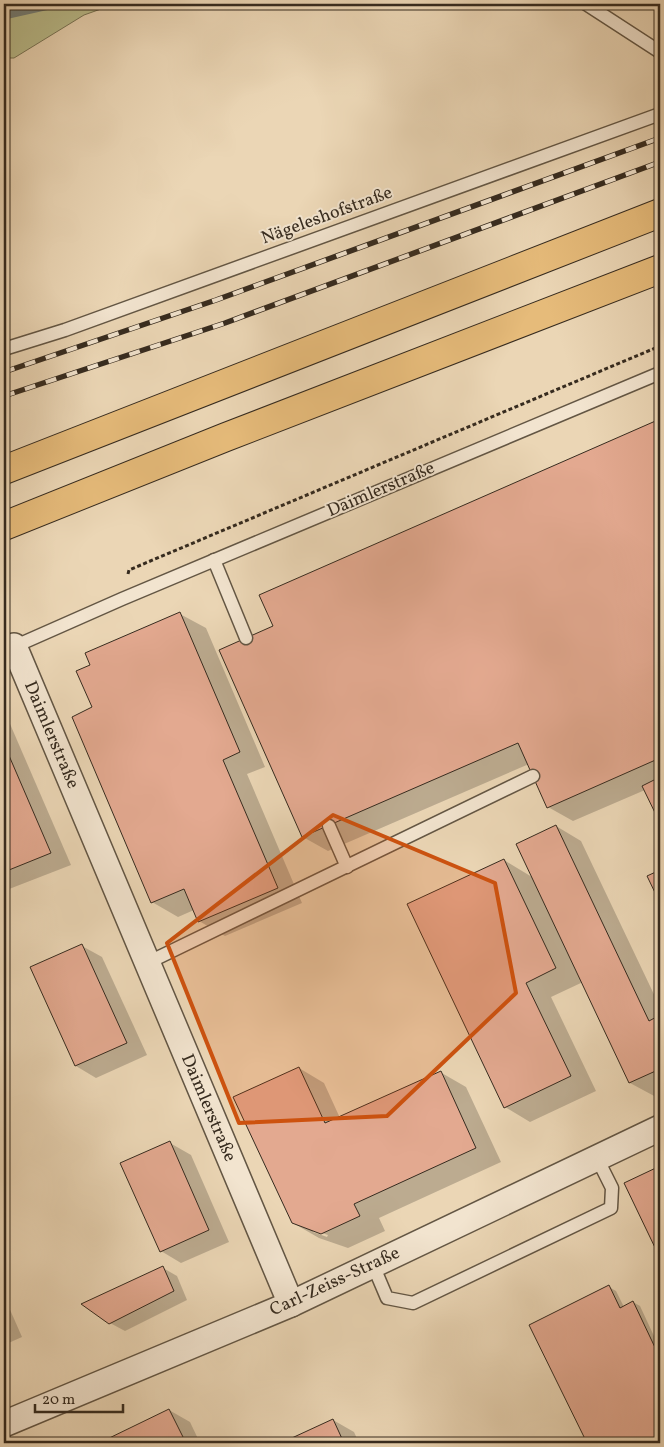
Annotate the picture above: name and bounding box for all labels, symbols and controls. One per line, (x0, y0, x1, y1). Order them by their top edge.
street label: Nägeleshofstraße (258, 181, 396, 251)
street label: Daimlerstraße (323, 456, 439, 524)
street label: Daimlerstraße (17, 677, 85, 793)
street label: Daimlerstraße (174, 1050, 242, 1166)
street label: Carl-Zeiss-Straße (266, 1241, 404, 1323)
scale bar (35, 1382, 122, 1414)
text: 20 m (42, 1390, 75, 1411)

